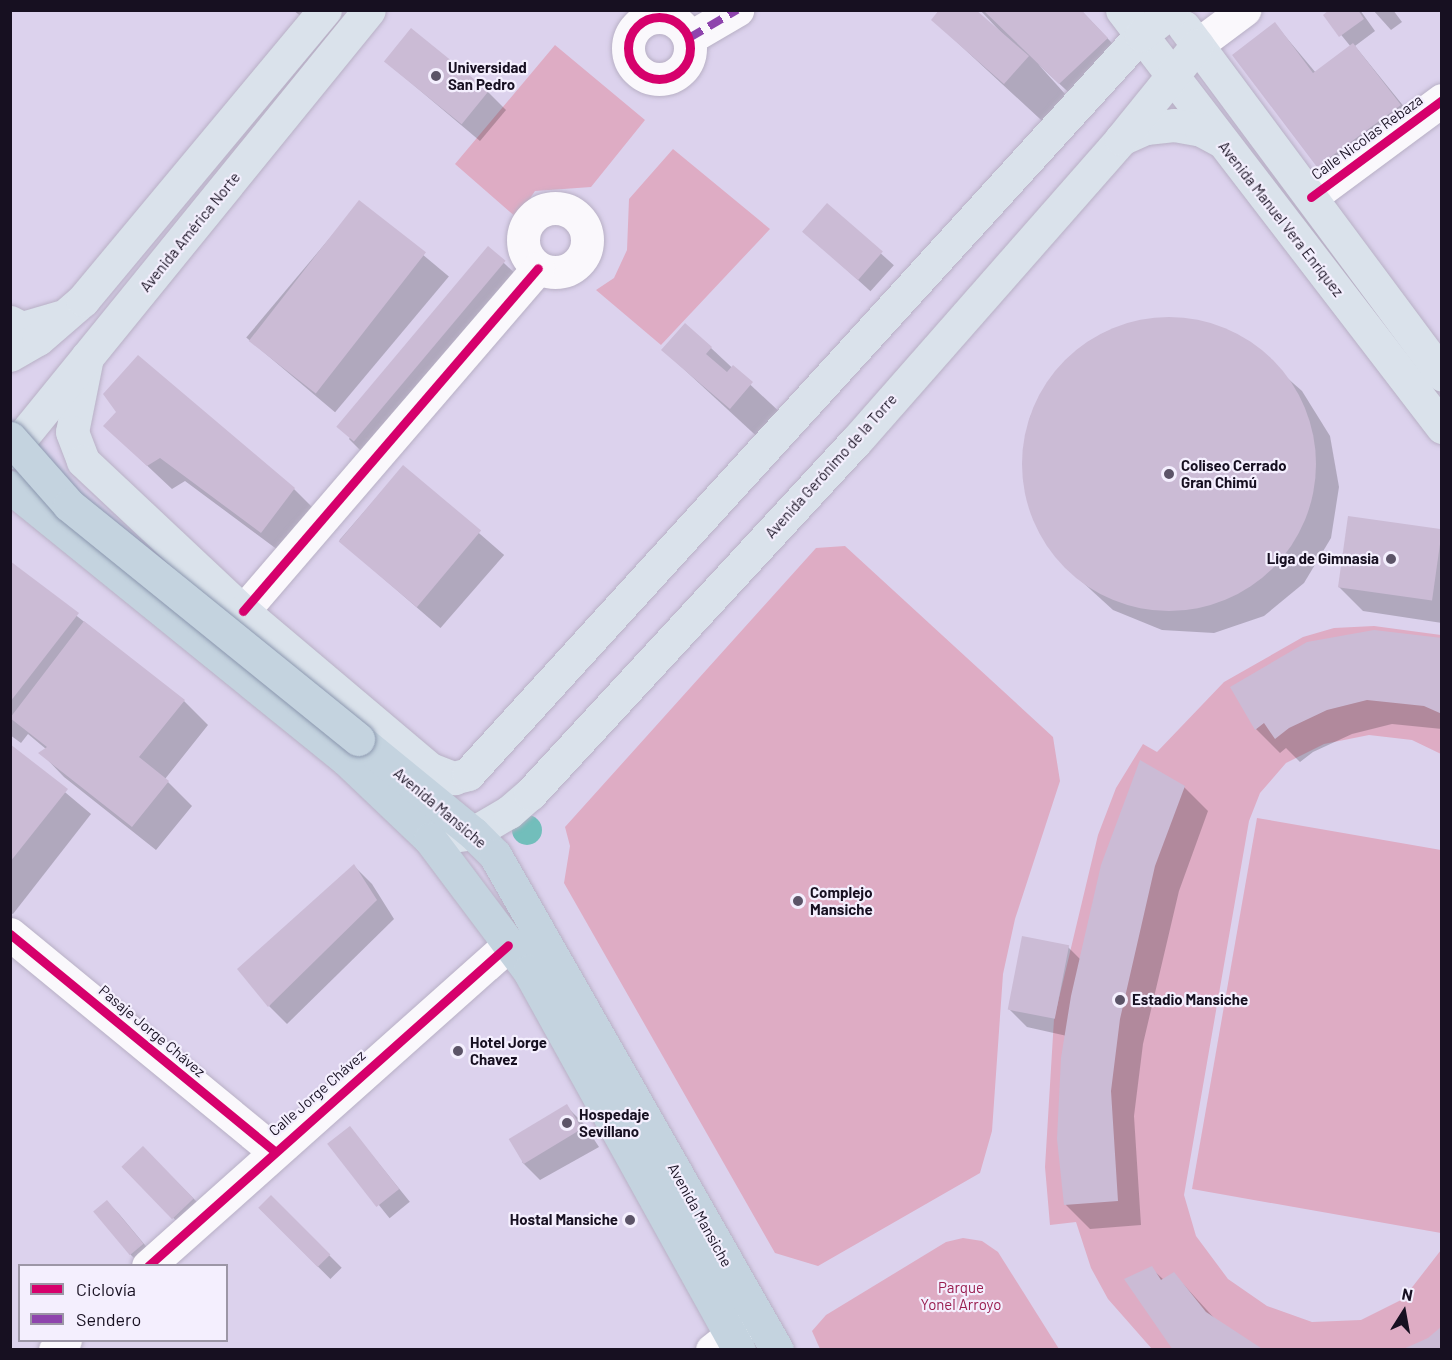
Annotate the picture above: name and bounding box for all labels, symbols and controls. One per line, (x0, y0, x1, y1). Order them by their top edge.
place label: Universidad San Pedro (448, 58, 527, 93)
marker: Universidad San Pedro (429, 69, 443, 83)
street label: Calle Nicolas Rebaza (1308, 91, 1426, 183)
street label: Avenida Manuel Vera Enríquez (1215, 138, 1347, 300)
street label: Avenida América Norte (136, 169, 244, 295)
street label: Avenida Gerónimo de la Torre (761, 390, 901, 542)
place label: Coliseo Cerrado Gran Chimú (1181, 456, 1286, 491)
marker: Coliseo Cerrado Gran Chimú (1162, 467, 1176, 481)
place label: Liga de Gimnasia (1267, 550, 1379, 568)
marker: Liga de Gimnasia (1384, 552, 1398, 566)
street label: Avenida Mansiche (390, 764, 490, 852)
place label: Complejo Mansiche (810, 883, 873, 918)
marker: Complejo Mansiche (791, 894, 805, 908)
street label: Pasaje Jorge Chávez (95, 981, 209, 1081)
place label: Estadio Mansiche (1132, 991, 1248, 1009)
marker: Estadio Mansiche (1113, 993, 1127, 1007)
place label: Hotel Jorge Chavez (470, 1033, 547, 1068)
marker: Hotel Jorge Chavez (451, 1044, 465, 1058)
street label: Calle Jorge Chávez (265, 1046, 369, 1140)
place label: Hospedaje Sevillano (579, 1105, 649, 1140)
marker: Hospedaje Sevillano (560, 1116, 574, 1130)
street label: Avenida Mansiche (664, 1160, 736, 1270)
place label: Hostal Mansiche (510, 1211, 618, 1229)
marker: Hostal Mansiche (623, 1213, 637, 1227)
legend (18, 1264, 228, 1342)
text: Ciclovía (76, 1278, 136, 1300)
park label: Parque Yonel Arroyo (921, 1278, 1001, 1313)
north arrow (1374, 1282, 1434, 1342)
text: N (1400, 1283, 1415, 1304)
text: Sendero (76, 1308, 141, 1330)

